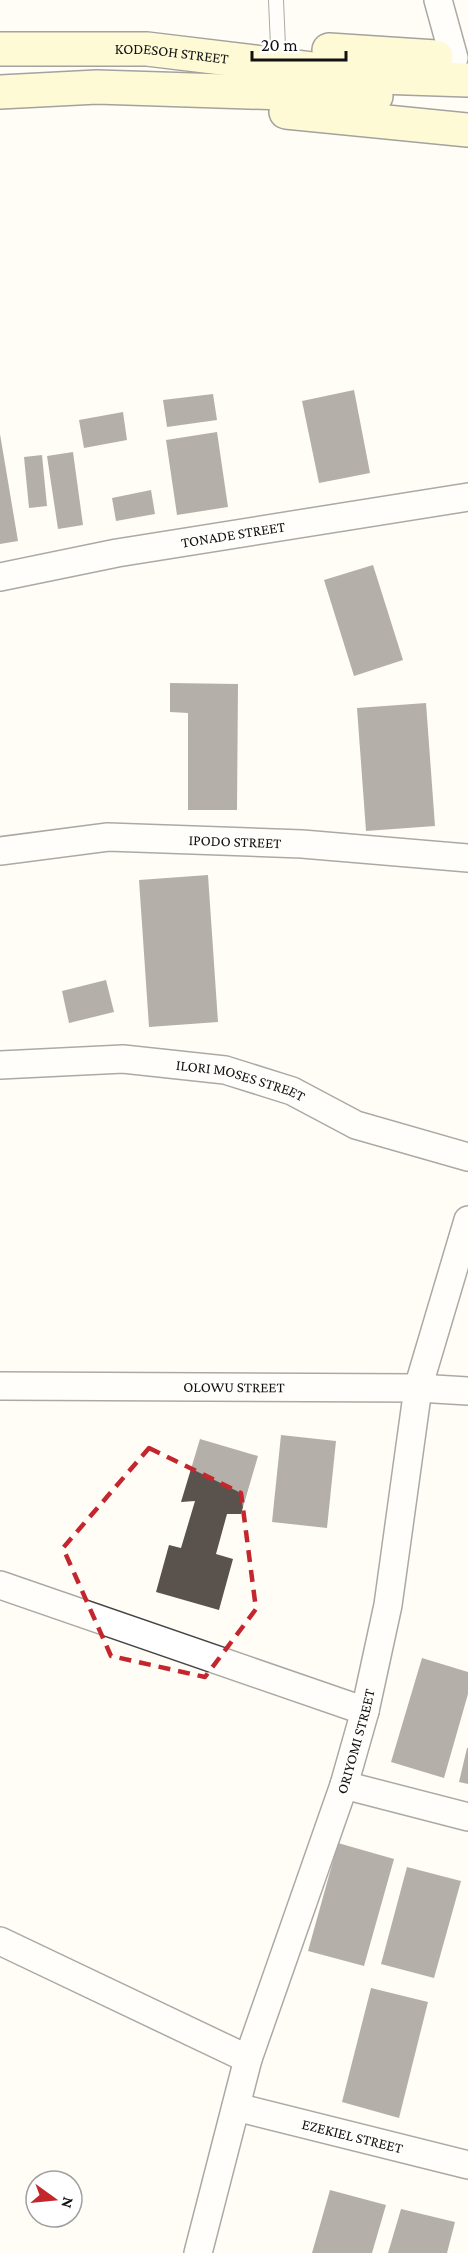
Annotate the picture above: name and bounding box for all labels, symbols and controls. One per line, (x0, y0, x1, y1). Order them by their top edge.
scale bar (252, 24, 346, 62)
text: 20 m (261, 35, 298, 55)
street label: KODESOH STREET (115, 41, 230, 67)
street label: TONADE STREET (180, 518, 286, 551)
street label: IPODO STREET (188, 832, 282, 851)
street label: ILORI MOSES STREET (175, 1057, 308, 1104)
street label: OLOWU STREET (183, 1379, 285, 1395)
street label: ORIYOMI STREET (334, 1687, 378, 1796)
street label: EZEKIEL STREET (300, 2116, 405, 2156)
north arrow (24, 2169, 84, 2229)
text: N (58, 2195, 78, 2210)

